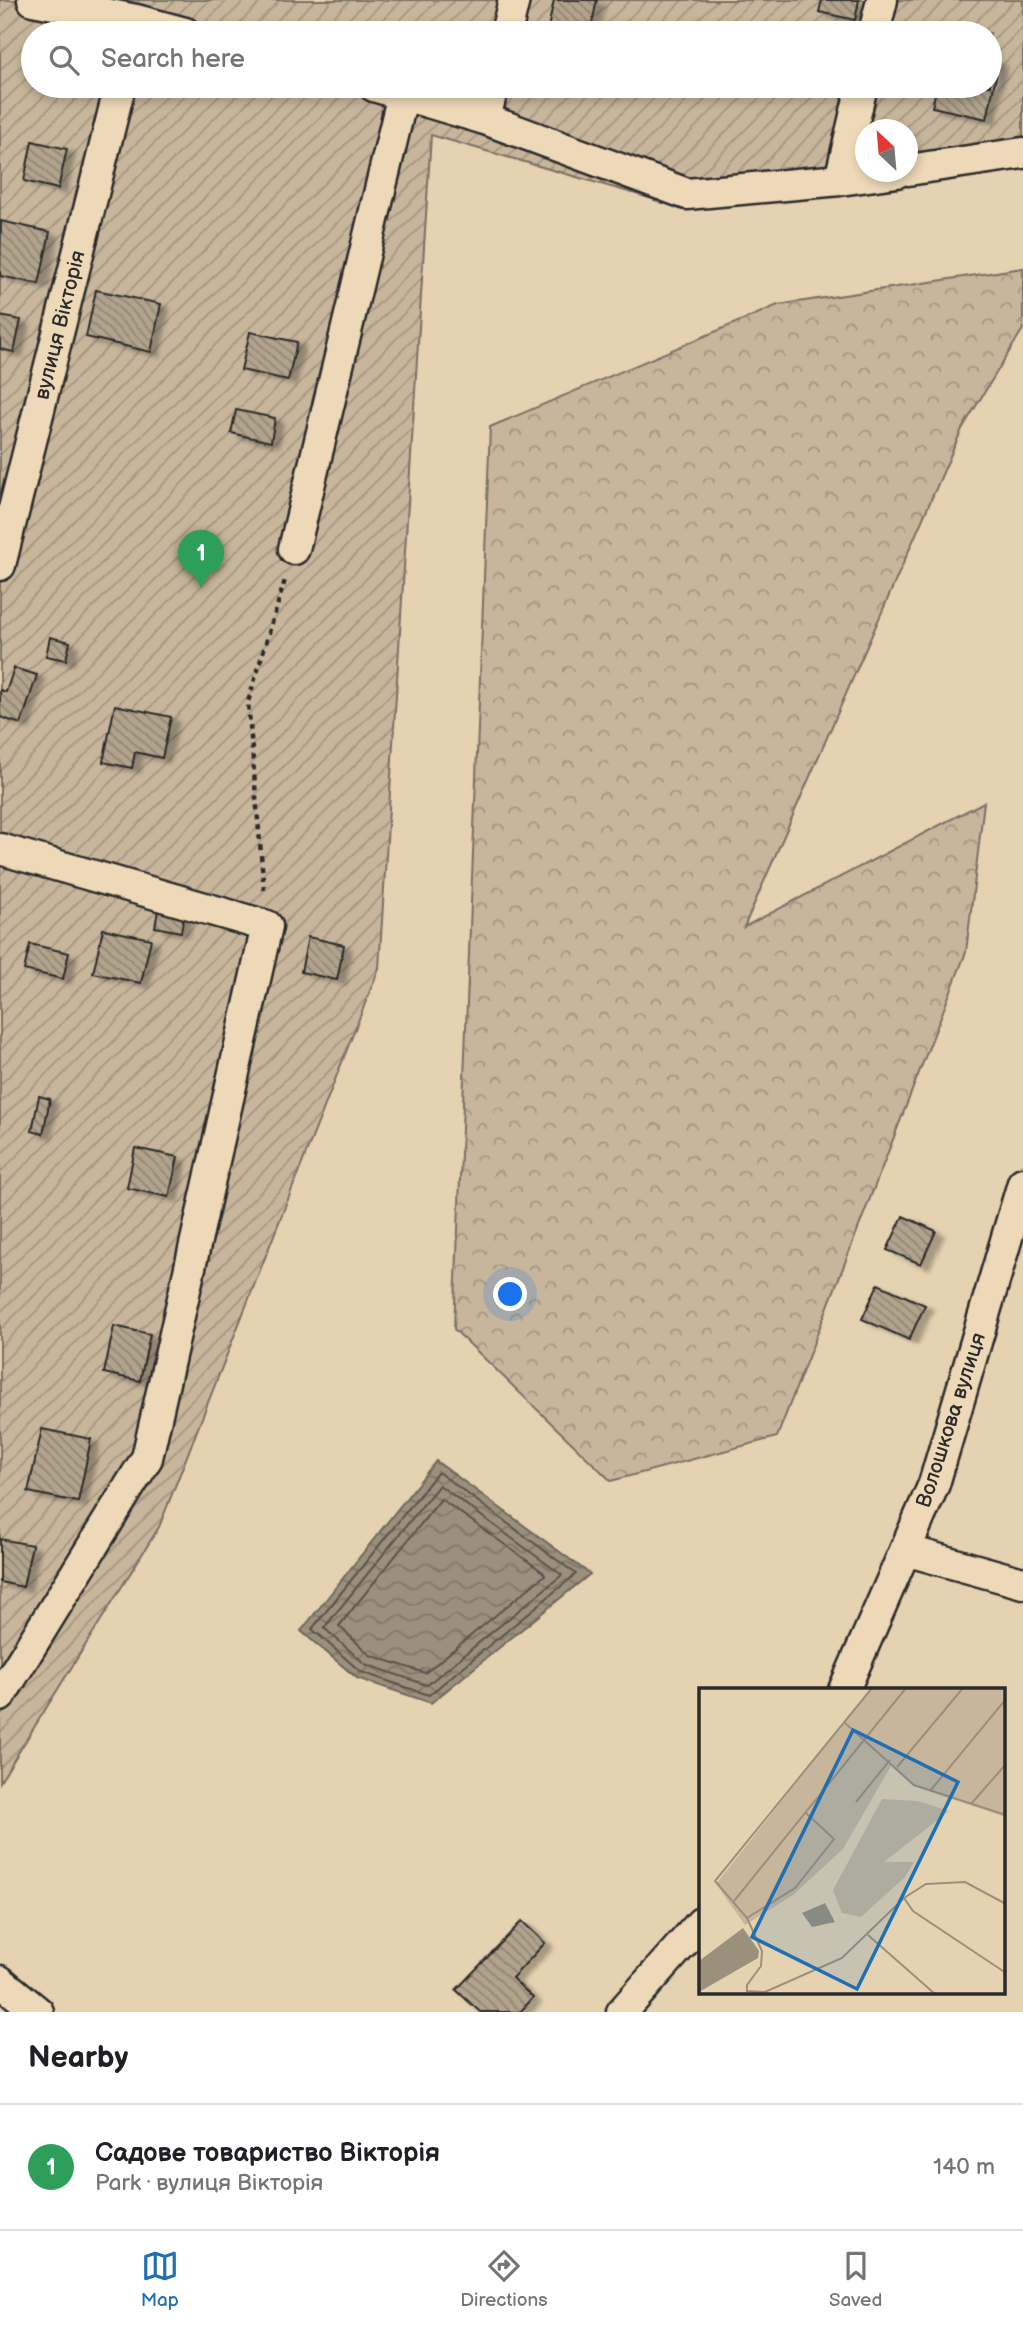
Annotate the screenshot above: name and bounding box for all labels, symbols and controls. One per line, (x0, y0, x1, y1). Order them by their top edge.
search box (21, 21, 1002, 98)
icon: search (45, 41, 83, 79)
text: Search here (101, 44, 245, 75)
north arrow (855, 119, 918, 182)
street label: вулиця Вікторія (29, 248, 91, 402)
pin: 1 (178, 530, 224, 588)
your location (493, 1277, 527, 1311)
street label: Волошкова вулиця (911, 1329, 991, 1511)
inset map (699, 1688, 1006, 1994)
text: Nearby (28, 2040, 128, 2076)
text: Садове товариство Вікторія (95, 2138, 440, 2169)
text: 1 (46, 2153, 56, 2181)
text: 140 m (933, 2153, 995, 2181)
text: Park · вулиця Вікторія (95, 2169, 323, 2197)
tab: Map (141, 2247, 179, 2312)
tab: Directions (460, 2247, 548, 2312)
tab: Saved (829, 2247, 882, 2312)

